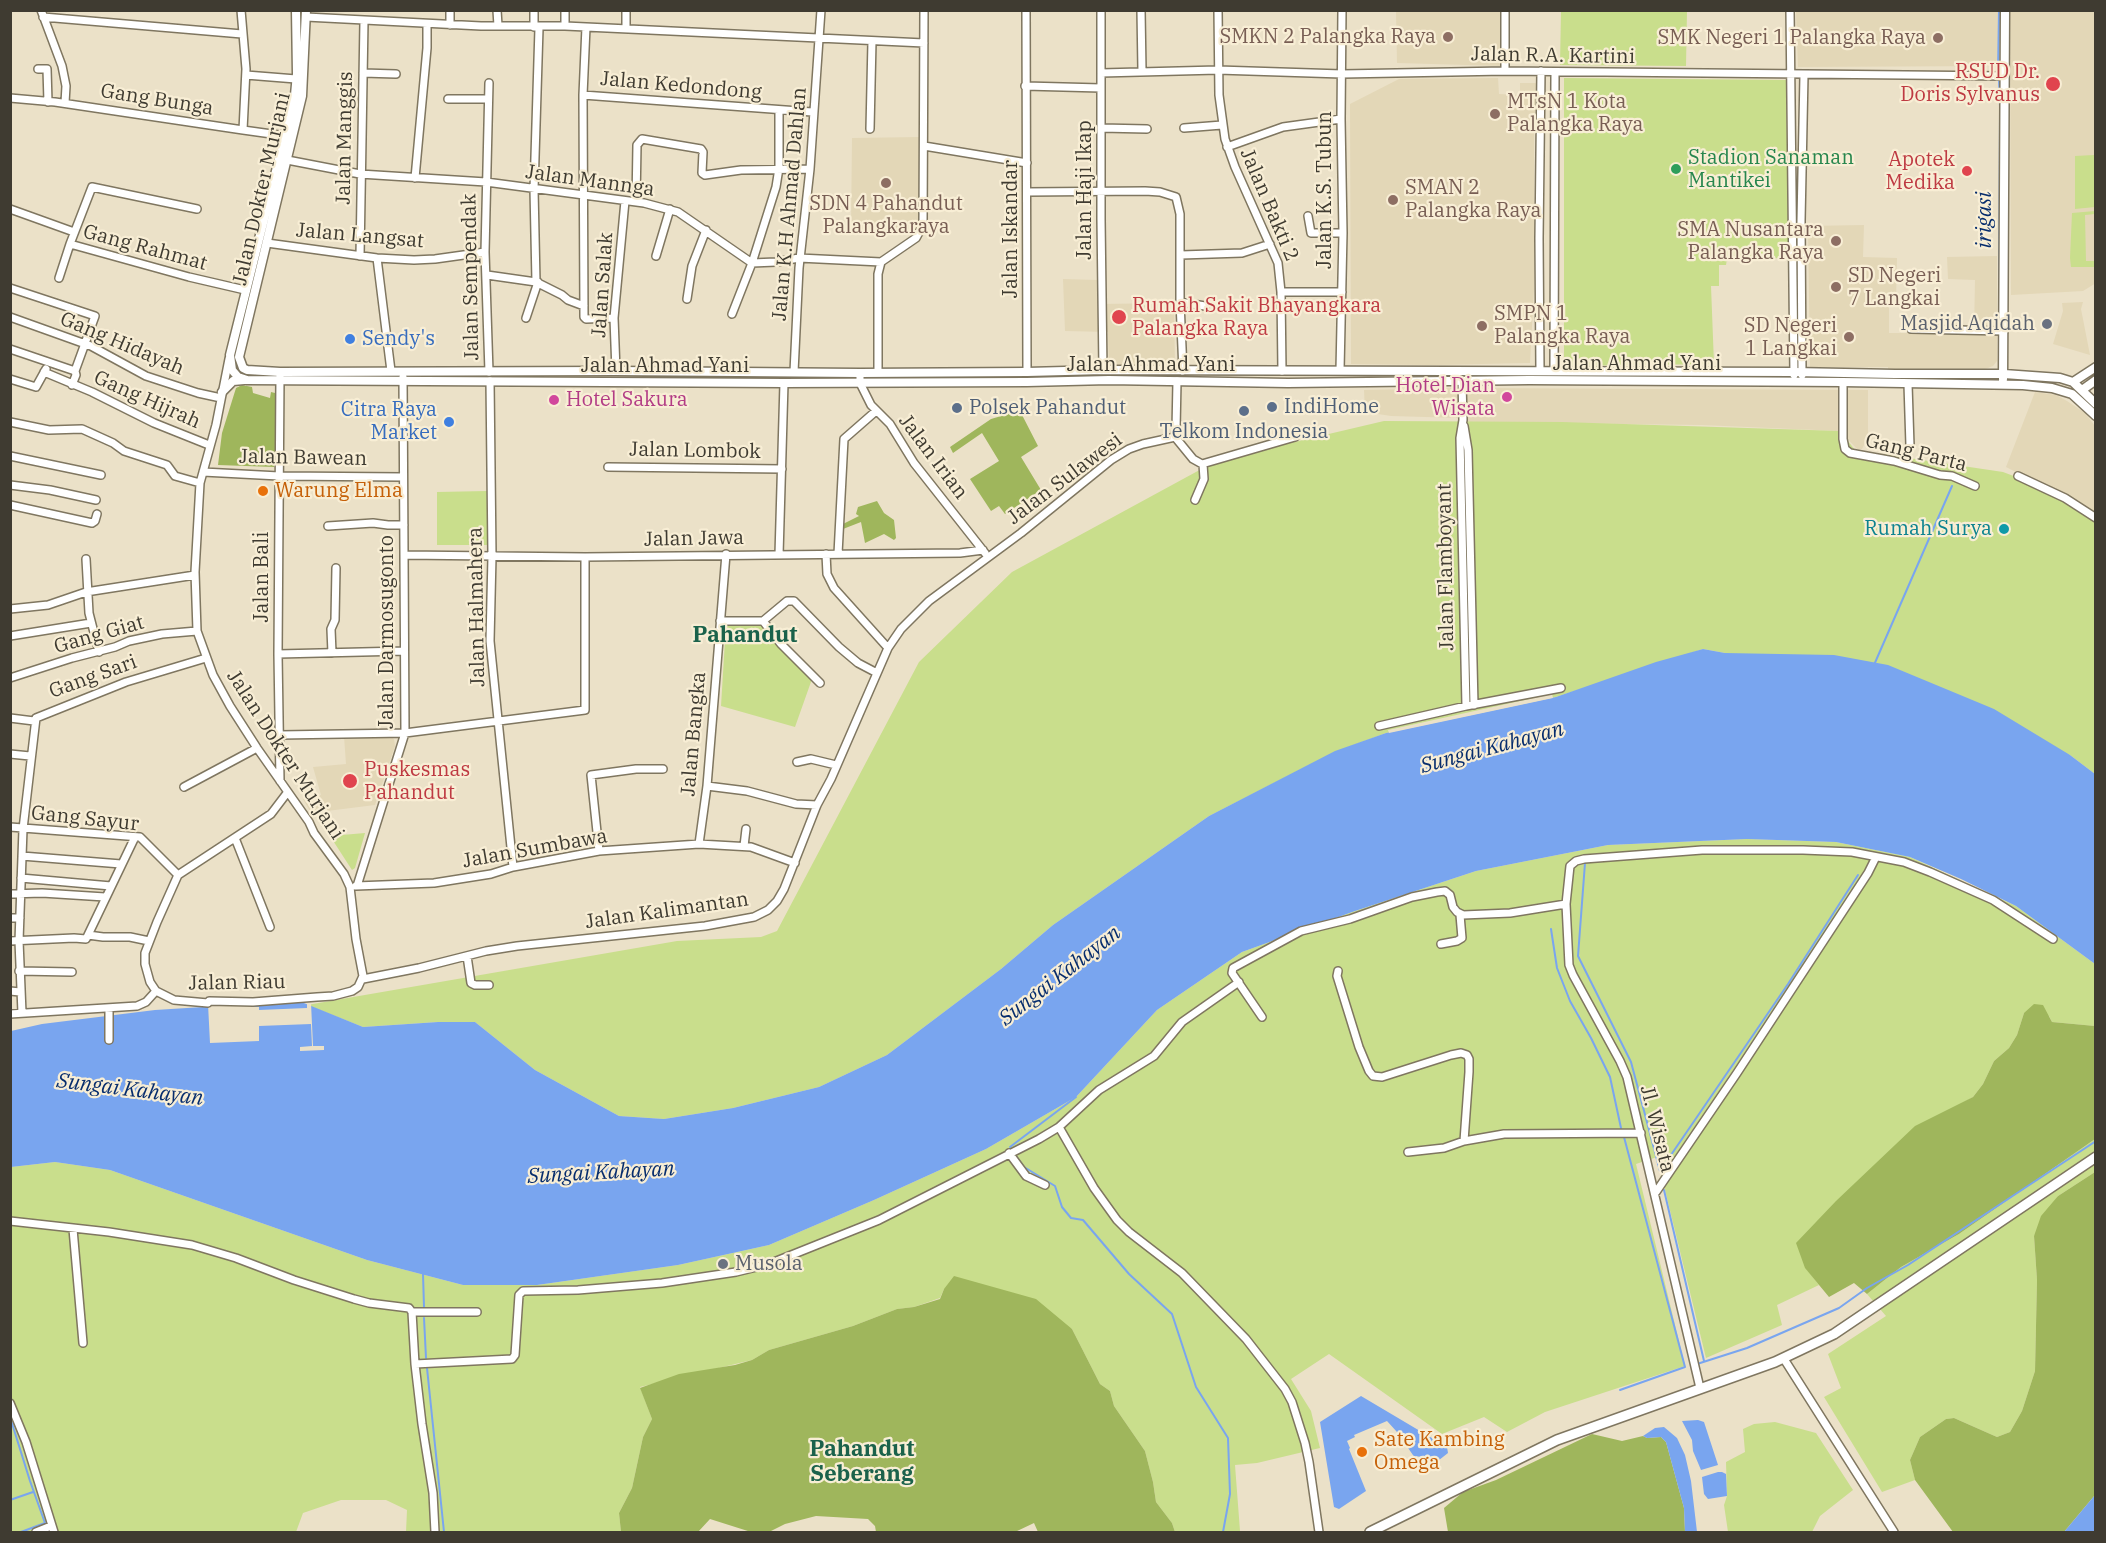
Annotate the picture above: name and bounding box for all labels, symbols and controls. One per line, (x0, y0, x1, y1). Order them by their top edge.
place label: SMKN 2 Palangka Raya (1219, 25, 1436, 49)
place label: SMK Negeri 1 Palangka Raya (1657, 26, 1926, 50)
marker: SMKN 2 Palangka Raya (1441, 30, 1455, 44)
marker: SMK Negeri 1 Palangka Raya (1931, 31, 1945, 45)
street label: Jalan R.A. Kartini (1471, 43, 1635, 69)
place label: RSUD Dr. Doris Sylvanus (1900, 60, 2040, 107)
street label: Jalan Kedondong (599, 67, 763, 105)
street label: Jalan Manggis (332, 71, 358, 205)
marker: RSUD Dr. Doris Sylvanus (2044, 75, 2062, 93)
street label: Gang Bunga (99, 79, 215, 121)
street label: Jalan K.H Ahmad Dahlan (768, 86, 812, 322)
street label: Jalan Dokter Murjani (228, 90, 296, 288)
place label: MTsN 1 Kota Palangka Raya (1507, 90, 1643, 137)
marker: MTsN 1 Kota Palangka Raya (1488, 107, 1502, 121)
street label: Jalan K.S. Tubun (1313, 111, 1337, 269)
street label: Jalan Haji Ikap (1073, 120, 1097, 260)
street label: Jalan Bakti 2 (1234, 145, 1304, 265)
place label: Stadion Sanaman Mantikei (1688, 146, 1854, 193)
place label: Apotek Medika (1886, 148, 1955, 195)
street label: Jalan Mannga (524, 160, 656, 202)
street label: Jalan Iskandar (999, 160, 1023, 298)
marker: Stadion Sanaman Mantikei (1669, 162, 1683, 176)
marker: Apotek Medika (1960, 164, 1974, 178)
marker: SDN 4 Pahandut Palangkaraya (879, 176, 893, 190)
place label: SMAN 2 Palangka Raya (1405, 176, 1541, 223)
place label: SDN 4 Pahandut Palangkaraya (809, 192, 963, 239)
water label: irigasi (1972, 192, 1998, 248)
marker: SMAN 2 Palangka Raya (1386, 193, 1400, 207)
street label: Jalan Sempendak (458, 194, 484, 360)
street label: Jalan Langsat (295, 218, 425, 254)
place label: SMA Nusantara Palangka Raya (1677, 218, 1824, 265)
street label: Gang Rahmat (80, 220, 210, 276)
street label: Jalan Salak (587, 232, 619, 338)
marker: SMA Nusantara Palangka Raya (1829, 234, 1843, 248)
place label: SD Negeri 7 Langkai (1848, 264, 1941, 311)
marker: SD Negeri 7 Langkai (1829, 280, 1843, 294)
place label: Rumah Sakit Bhayangkara Palangka Raya (1132, 294, 1381, 341)
place label: SMPN 1 Palangka Raya (1494, 302, 1630, 349)
street label: Gang Hidayah (56, 307, 188, 381)
marker: Rumah Sakit Bhayangkara Palangka Raya (1110, 308, 1128, 326)
place label: Masjid Aqidah (1900, 312, 2035, 336)
place label: SD Negeri 1 Langkai (1744, 314, 1837, 361)
marker: Masjid Aqidah (2040, 317, 2054, 331)
marker: SMPN 1 Palangka Raya (1475, 319, 1489, 333)
place label: Sendy's (362, 327, 435, 351)
marker: SD Negeri 1 Langkai (1842, 330, 1856, 344)
marker: Sendy's (343, 332, 357, 346)
street label: Jalan Ahmad Yani (1553, 352, 1721, 376)
street label: Jalan Ahmad Yani (1067, 353, 1235, 377)
street label: Jalan Ahmad Yani (581, 354, 749, 378)
street label: Gang Hijrah (90, 366, 204, 434)
place label: Hotel Dian Wisata (1395, 374, 1495, 421)
place label: Hotel Sakura (566, 388, 688, 412)
marker: Hotel Dian Wisata (1500, 390, 1514, 404)
marker: Hotel Sakura (547, 393, 561, 407)
place label: IndiHome (1284, 395, 1379, 419)
place label: Polsek Pahandut (969, 396, 1126, 420)
place label: Citra Raya Market (341, 398, 437, 445)
marker: IndiHome (1265, 400, 1279, 414)
marker: Polsek Pahandut (950, 401, 964, 415)
marker: Telkom Indonesia (1237, 404, 1251, 418)
street label: Jalan Irian (893, 410, 973, 504)
marker: Citra Raya Market (442, 415, 456, 429)
place label: Telkom Indonesia (1160, 420, 1328, 444)
street label: Jalan Sulawesi (1003, 428, 1127, 530)
street label: Gang Parta (1863, 429, 1969, 477)
street label: Jalan Lombok (629, 438, 761, 464)
street label: Jalan Bawean (239, 445, 367, 471)
place label: Warung Elma (275, 479, 403, 503)
street label: Jalan Flamboyant (1433, 483, 1459, 651)
marker: Warung Elma (256, 484, 270, 498)
place label: Rumah Surya (1864, 517, 1992, 541)
marker: Rumah Surya (1997, 522, 2011, 536)
street label: Jalan Jawa (644, 526, 744, 552)
street label: Jalan Halmahera (464, 527, 490, 687)
street label: Jalan Bali (250, 532, 274, 622)
street label: Jalan Darmosugonto (375, 535, 399, 729)
street label: Gang Giat (51, 611, 147, 659)
district label: Pahandut (692, 623, 798, 649)
street label: Gang Sari (46, 650, 140, 704)
street label: Jalan Dokter Murjani (221, 666, 349, 844)
street label: Jalan Bangka (677, 671, 711, 797)
water label: Sungai Kahayan (1418, 717, 1566, 779)
place label: Puskesmas Pahandut (364, 758, 470, 805)
marker: Puskesmas Pahandut (341, 772, 359, 790)
street label: Gang Sayur (30, 801, 140, 837)
street label: Jalan Sumbawa (461, 824, 609, 874)
street label: Jalan Kalimantan (584, 888, 750, 934)
water label: Sungai Kahayan (994, 921, 1126, 1031)
street label: Jalan Riau (188, 970, 286, 996)
water label: Sungai Kahayan (55, 1069, 205, 1111)
street label: Jl. Wisata (1635, 1083, 1679, 1175)
water label: Sungai Kahayan (527, 1157, 675, 1189)
place label: Musola (735, 1252, 803, 1276)
marker: Musola (716, 1257, 730, 1271)
place label: Sate Kambing Omega (1374, 1428, 1505, 1475)
district label: Pahandut Seberang (809, 1437, 915, 1488)
marker: Sate Kambing Omega (1355, 1445, 1369, 1459)

